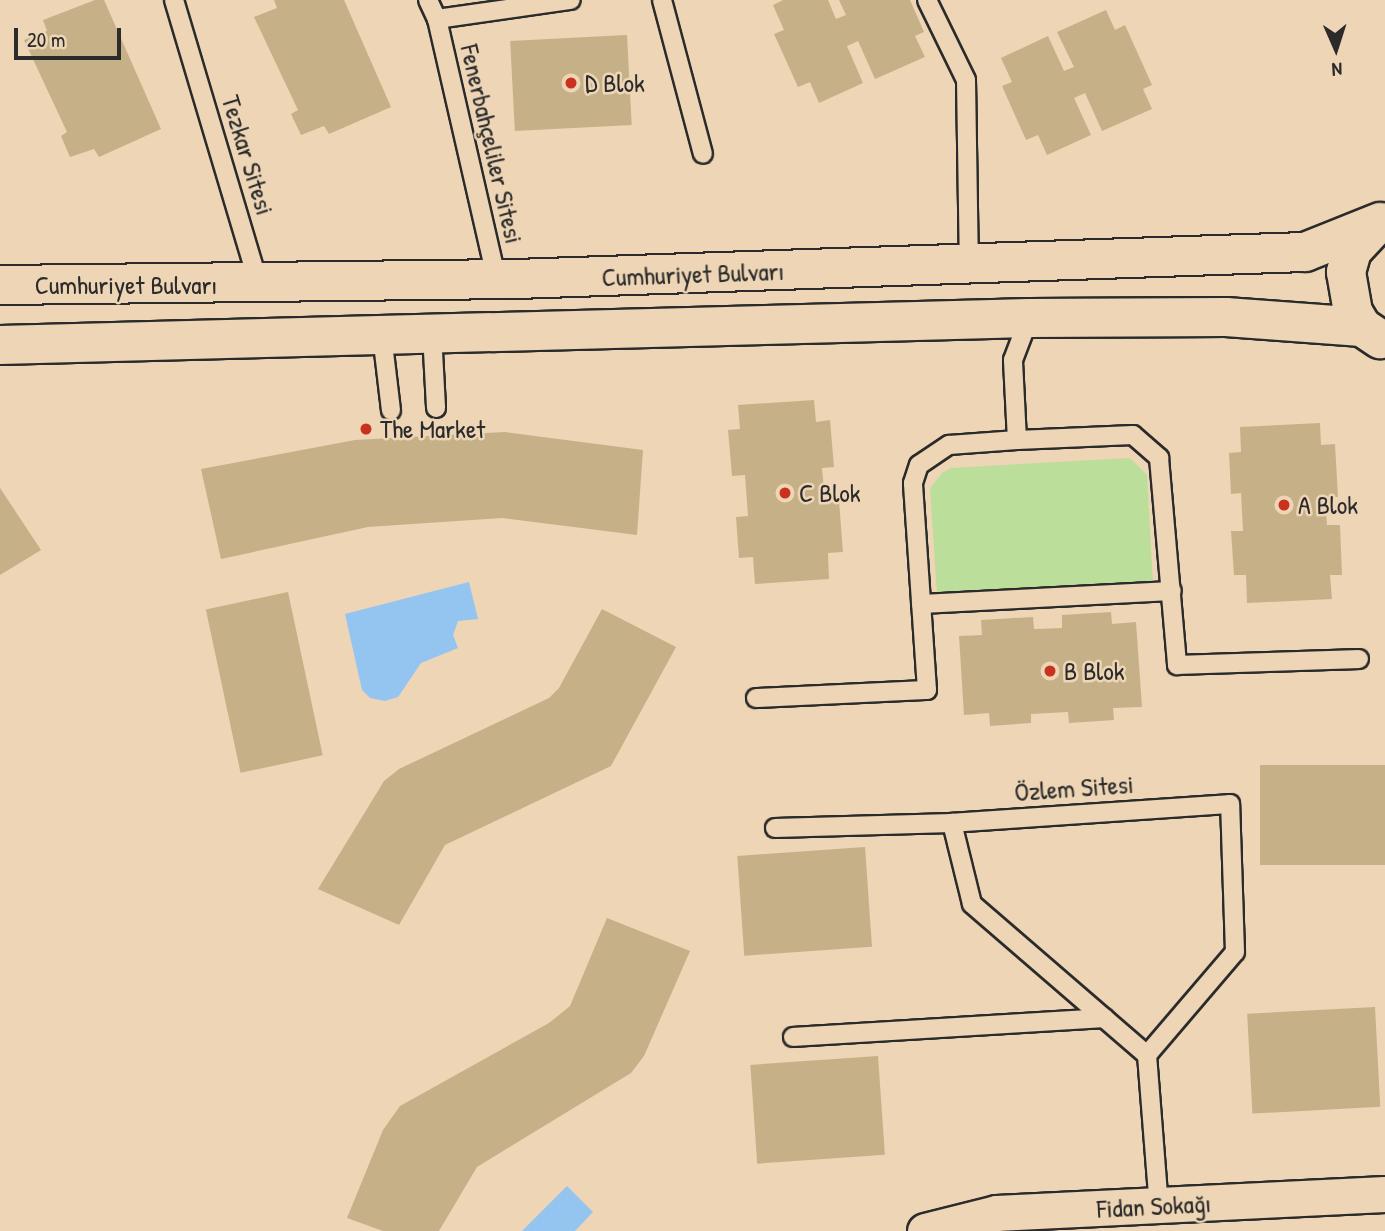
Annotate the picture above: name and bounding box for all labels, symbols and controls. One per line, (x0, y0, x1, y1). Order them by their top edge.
scale bar (18, 14, 124, 58)
north arrow (1301, 14, 1371, 84)
text: 20 m (27, 25, 65, 54)
street label: Fenerbahçeliler Sitesi (454, 41, 530, 247)
text: N (1331, 57, 1343, 83)
place label: D Blok (585, 67, 645, 99)
marker: D Blok (563, 75, 579, 91)
street label: Tezkar Sitesi (215, 91, 281, 219)
street label: Cumhuriyet Bulvarı (601, 255, 785, 293)
street label: Cumhuriyet Bulvarı (35, 269, 217, 301)
place label: The Market (380, 413, 485, 445)
marker: The Market (358, 421, 374, 437)
place label: C Blok (799, 477, 861, 509)
marker: C Blok (777, 485, 793, 501)
place label: A Blok (1298, 489, 1358, 521)
marker: A Blok (1276, 497, 1292, 513)
place label: B Blok (1064, 655, 1125, 687)
marker: B Blok (1042, 663, 1058, 679)
street label: Özlem Sitesi (1013, 768, 1135, 808)
street label: Fidan Sokağı (1096, 1187, 1212, 1225)

